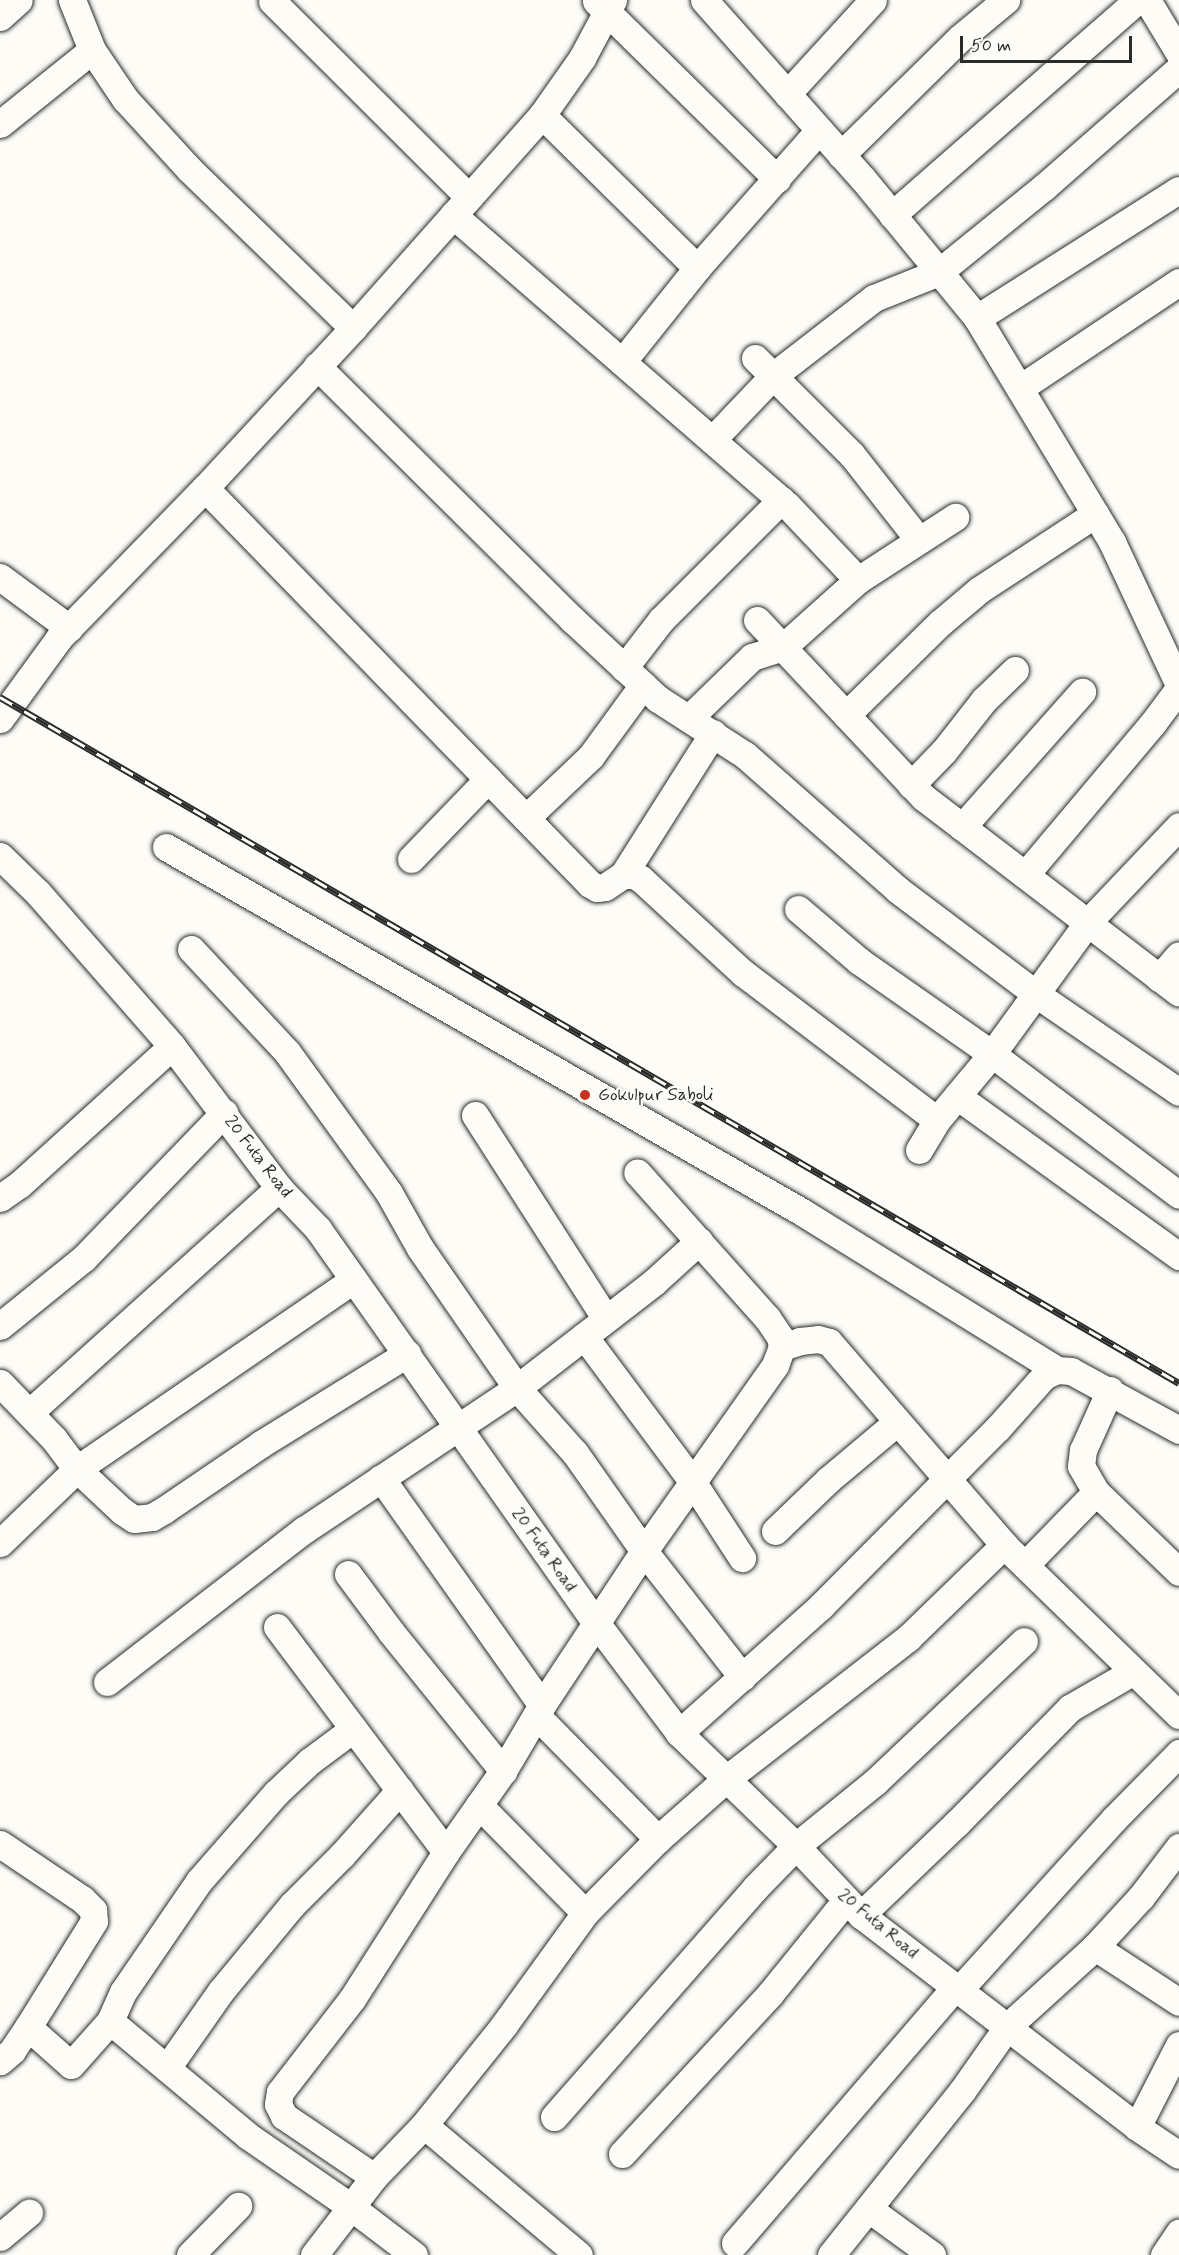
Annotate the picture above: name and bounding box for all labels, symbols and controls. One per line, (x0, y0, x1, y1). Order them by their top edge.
scale bar (963, 24, 1136, 62)
text: 50 m (971, 34, 1011, 58)
place label: Gokulpur Saboli (598, 1084, 715, 1106)
marker: Gokulpur Saboli (576, 1086, 594, 1104)
street label: 20 Futa Road (219, 1112, 297, 1202)
street label: 20 Futa Road (507, 1504, 581, 1596)
street label: 20 Futa Road (834, 1884, 922, 1964)

